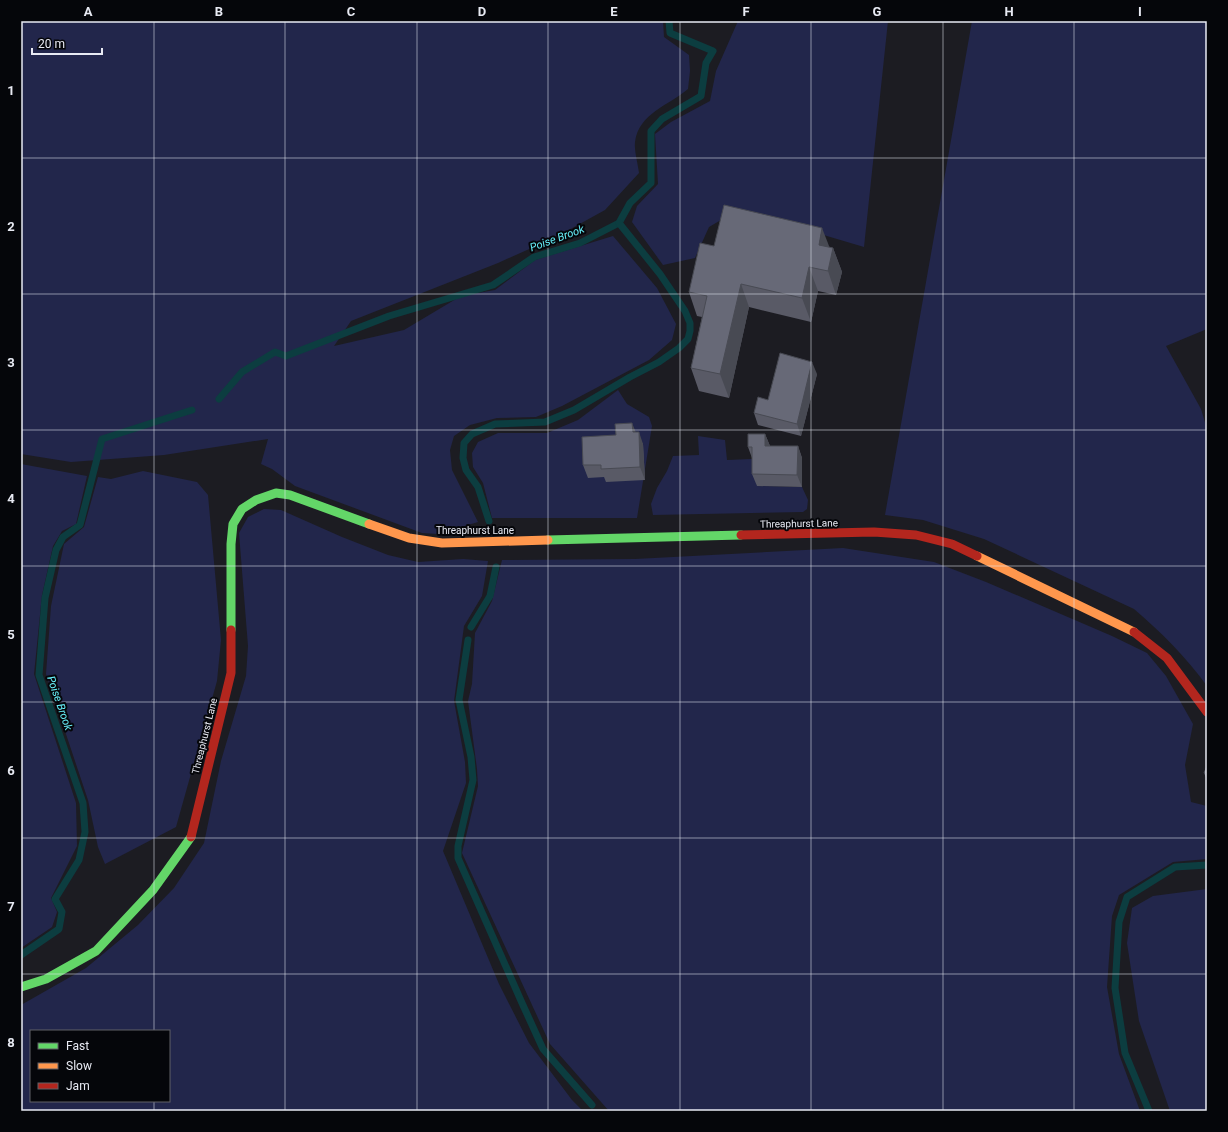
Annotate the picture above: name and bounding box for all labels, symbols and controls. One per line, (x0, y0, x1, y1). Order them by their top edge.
text: A (84, 4, 93, 19)
text: B (215, 4, 223, 19)
text: C (347, 4, 356, 19)
text: D (478, 4, 486, 19)
text: E (610, 4, 618, 19)
text: F (742, 4, 750, 19)
text: G (873, 4, 882, 19)
text: H (1004, 4, 1014, 19)
text: I (1138, 4, 1142, 19)
scale bar (32, 30, 102, 56)
text: 20 m (38, 37, 65, 51)
text: 1 (7, 83, 15, 98)
text: 2 (7, 219, 15, 234)
water label: Poise Brook (528, 222, 587, 254)
text: 3 (7, 355, 15, 370)
text: 4 (7, 491, 15, 506)
street label: Threaphurst Lane (760, 517, 838, 530)
street label: Threaphurst Lane (436, 525, 514, 536)
text: 5 (7, 627, 15, 642)
water label: Poise Brook (44, 674, 75, 733)
street label: Threaphurst Lane (190, 697, 219, 775)
text: 6 (7, 763, 15, 778)
text: 7 (7, 899, 15, 914)
legend (30, 1030, 170, 1102)
text: 8 (7, 1035, 15, 1050)
text: Fast (66, 1039, 89, 1053)
text: Slow (66, 1059, 92, 1073)
text: Jam (66, 1079, 90, 1093)

